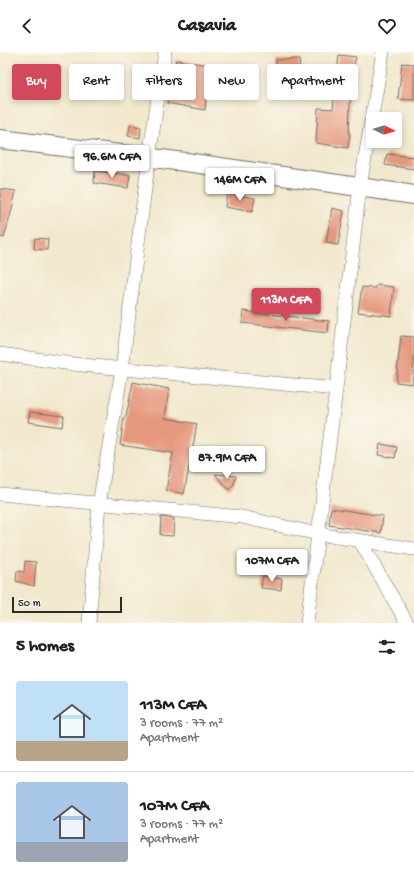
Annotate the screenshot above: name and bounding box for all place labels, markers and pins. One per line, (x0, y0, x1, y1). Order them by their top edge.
pin: 96.6M CFA (66, 145, 158, 179)
pin: 146M CFA (199, 168, 281, 202)
pin: 113M CFA (245, 288, 327, 322)
pin: 87.9M CFA (181, 446, 273, 480)
pin: 107M CFA (231, 549, 313, 583)

